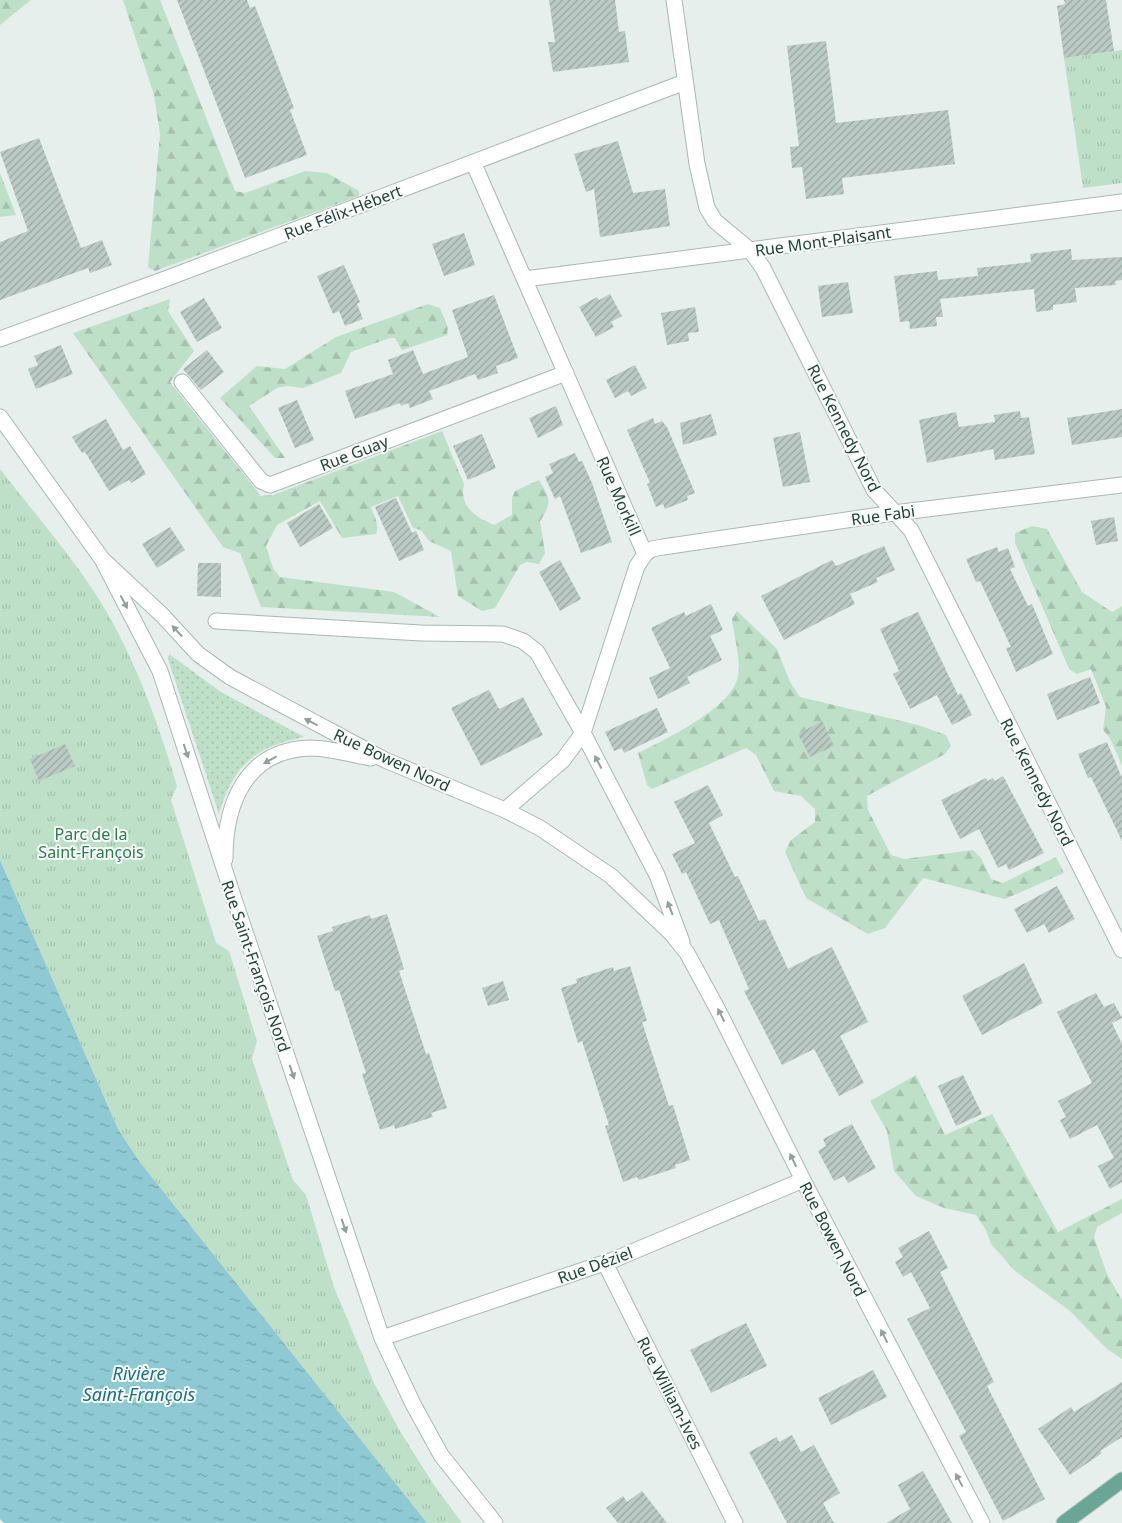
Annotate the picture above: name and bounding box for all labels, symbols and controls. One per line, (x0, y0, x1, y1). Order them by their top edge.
street label: Rue Félix-Hébert (281, 179, 405, 245)
street label: Rue Mont-Plaisant (754, 221, 893, 261)
street label: Rue Kennedy Nord (802, 360, 886, 496)
street label: Rue Guay (317, 430, 392, 476)
street label: Rue Morkill (592, 453, 646, 539)
street label: Rue Fabi (850, 500, 916, 530)
one-way arrow (120, 594, 128, 609)
one-way arrow (171, 626, 183, 638)
street label: Rue Kennedy Nord (995, 714, 1079, 850)
one-way arrow (303, 718, 318, 726)
street label: Rue Bowen Nord (330, 723, 454, 797)
one-way arrow (182, 744, 190, 759)
one-way arrow (594, 755, 602, 770)
one-way arrow (263, 756, 276, 765)
park label: Parc de la Saint-François (38, 823, 144, 863)
street label: Rue Saint-François Nord (216, 877, 296, 1055)
one-way arrow (665, 901, 673, 915)
one-way arrow (717, 1008, 725, 1022)
one-way arrow (289, 1064, 296, 1079)
one-way arrow (789, 1153, 797, 1168)
street label: Rue Bowen Nord (795, 1178, 871, 1300)
one-way arrow (340, 1219, 348, 1234)
street label: Rue Déziel (554, 1241, 636, 1289)
one-way arrow (880, 1329, 888, 1343)
street label: Rue William-Ives (632, 1333, 708, 1453)
water label: Rivière Saint-François (83, 1361, 196, 1406)
one-way arrow (955, 1473, 963, 1487)

